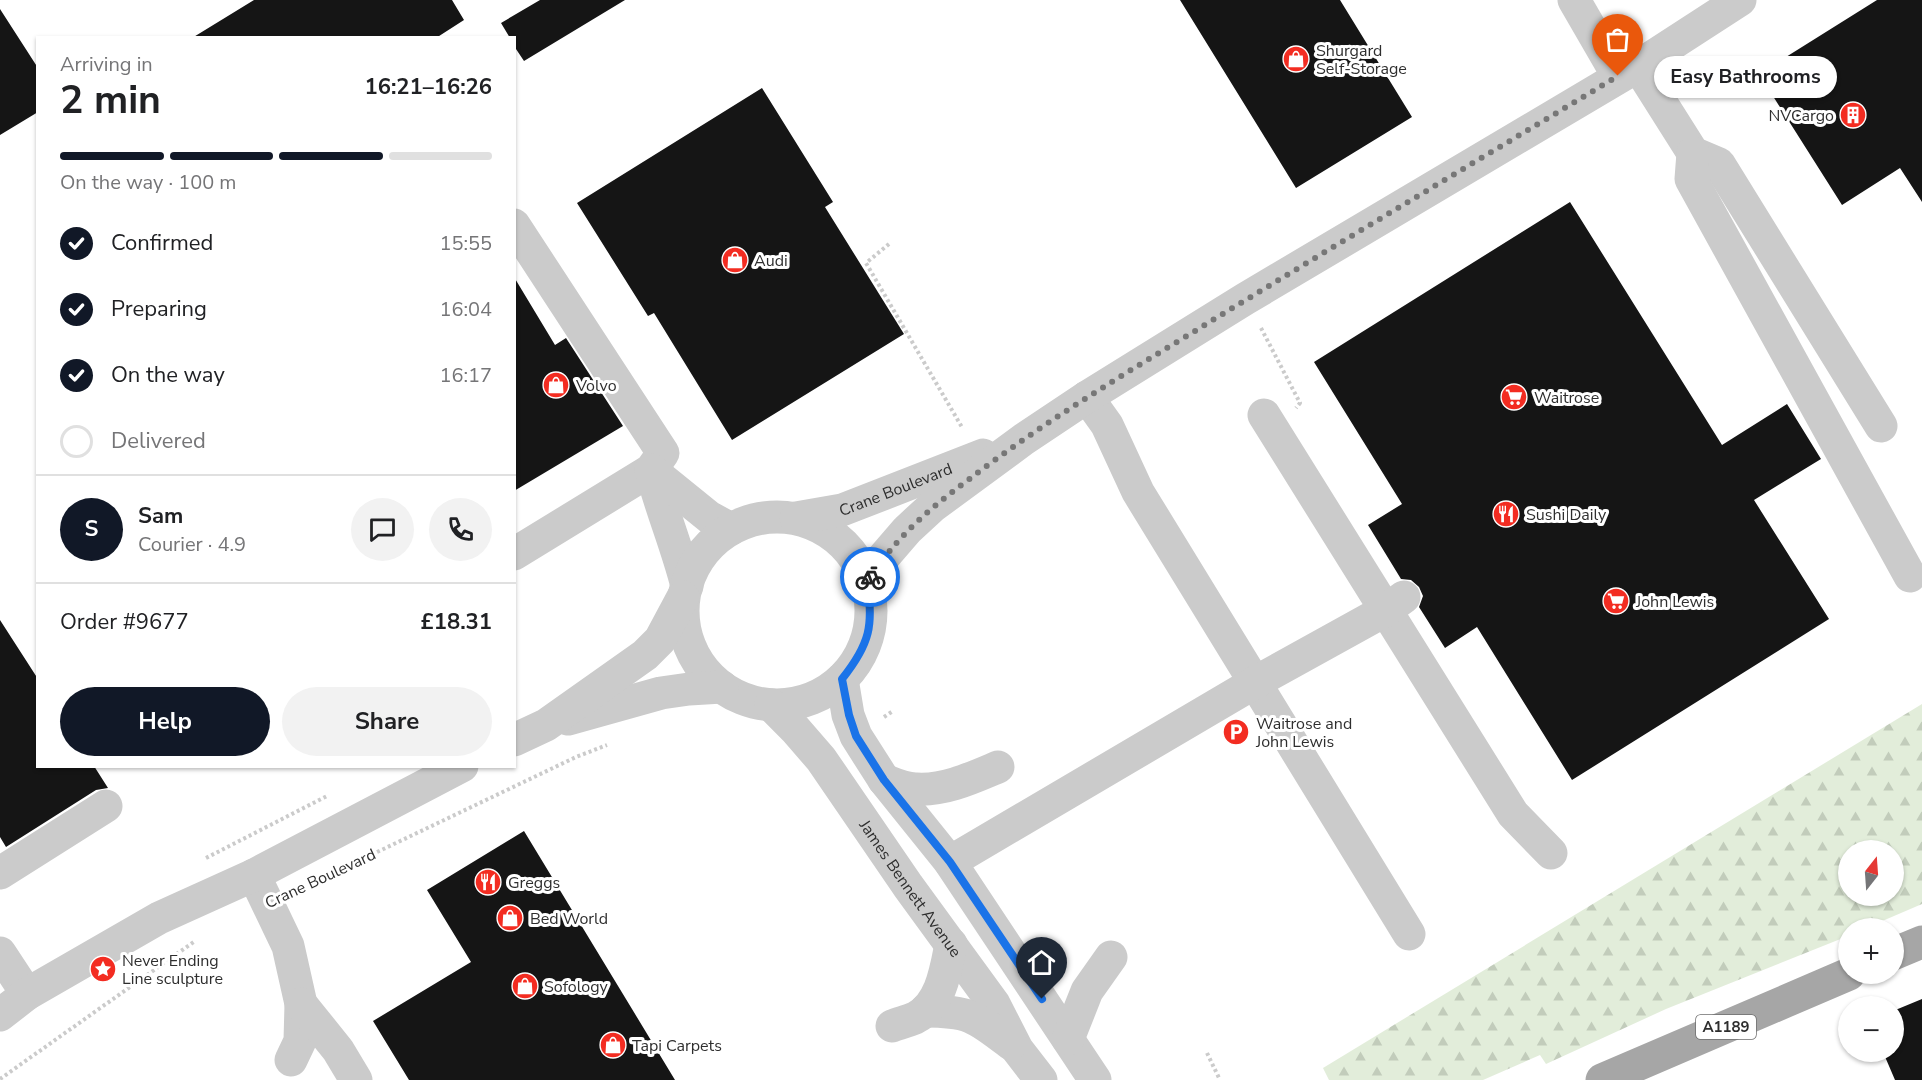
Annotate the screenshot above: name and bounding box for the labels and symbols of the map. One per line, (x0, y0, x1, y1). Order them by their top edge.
pin (1592, 14, 1643, 76)
place label: Shurgard Self-Storage (1316, 40, 1407, 80)
shop icon: Shurgard Self-Storage (1281, 44, 1311, 74)
callout: Easy Bathrooms (1654, 55, 1837, 97)
building icon: NVCargo (1838, 100, 1868, 130)
place label: NVCargo (1769, 105, 1834, 127)
shop icon: Audi (720, 245, 750, 275)
place label: Audi (754, 250, 788, 272)
shop icon: Volvo (541, 370, 571, 400)
place label: Volvo (575, 375, 617, 397)
supermarket icon: Waitrose (1499, 382, 1529, 412)
place label: Waitrose (1534, 387, 1599, 409)
street label: Crane Boulevard (836, 458, 956, 522)
restaurant icon: Sushi Daily (1491, 499, 1521, 529)
place label: Sushi Daily (1526, 504, 1607, 526)
courier (840, 547, 900, 607)
supermarket icon: John Lewis (1601, 586, 1631, 616)
place label: John Lewis (1635, 591, 1714, 613)
place label: Waitrose and John Lewis (1255, 713, 1352, 753)
parking icon: Waitrose and John Lewis (1221, 717, 1251, 747)
street label: James Bennett Avenue (853, 815, 966, 962)
north arrow (1838, 840, 1904, 906)
street label: Crane Boulevard (261, 844, 379, 914)
restaurant icon: Greggs (473, 867, 503, 897)
place label: Greggs (508, 872, 560, 894)
shop icon: Bed World (495, 903, 525, 933)
place label: Bed World (530, 908, 608, 930)
pin (1016, 937, 1067, 999)
place label: Never Ending Line sculpture (122, 950, 223, 990)
place icon: Never Ending Line sculpture (88, 954, 118, 984)
shop icon: Sofology (510, 971, 540, 1001)
place label: Sofology (544, 976, 609, 998)
road number: A1189 (1696, 1015, 1756, 1039)
shop icon: Tapi Carpets (598, 1030, 628, 1060)
place label: Tapi Carpets (632, 1035, 722, 1057)

